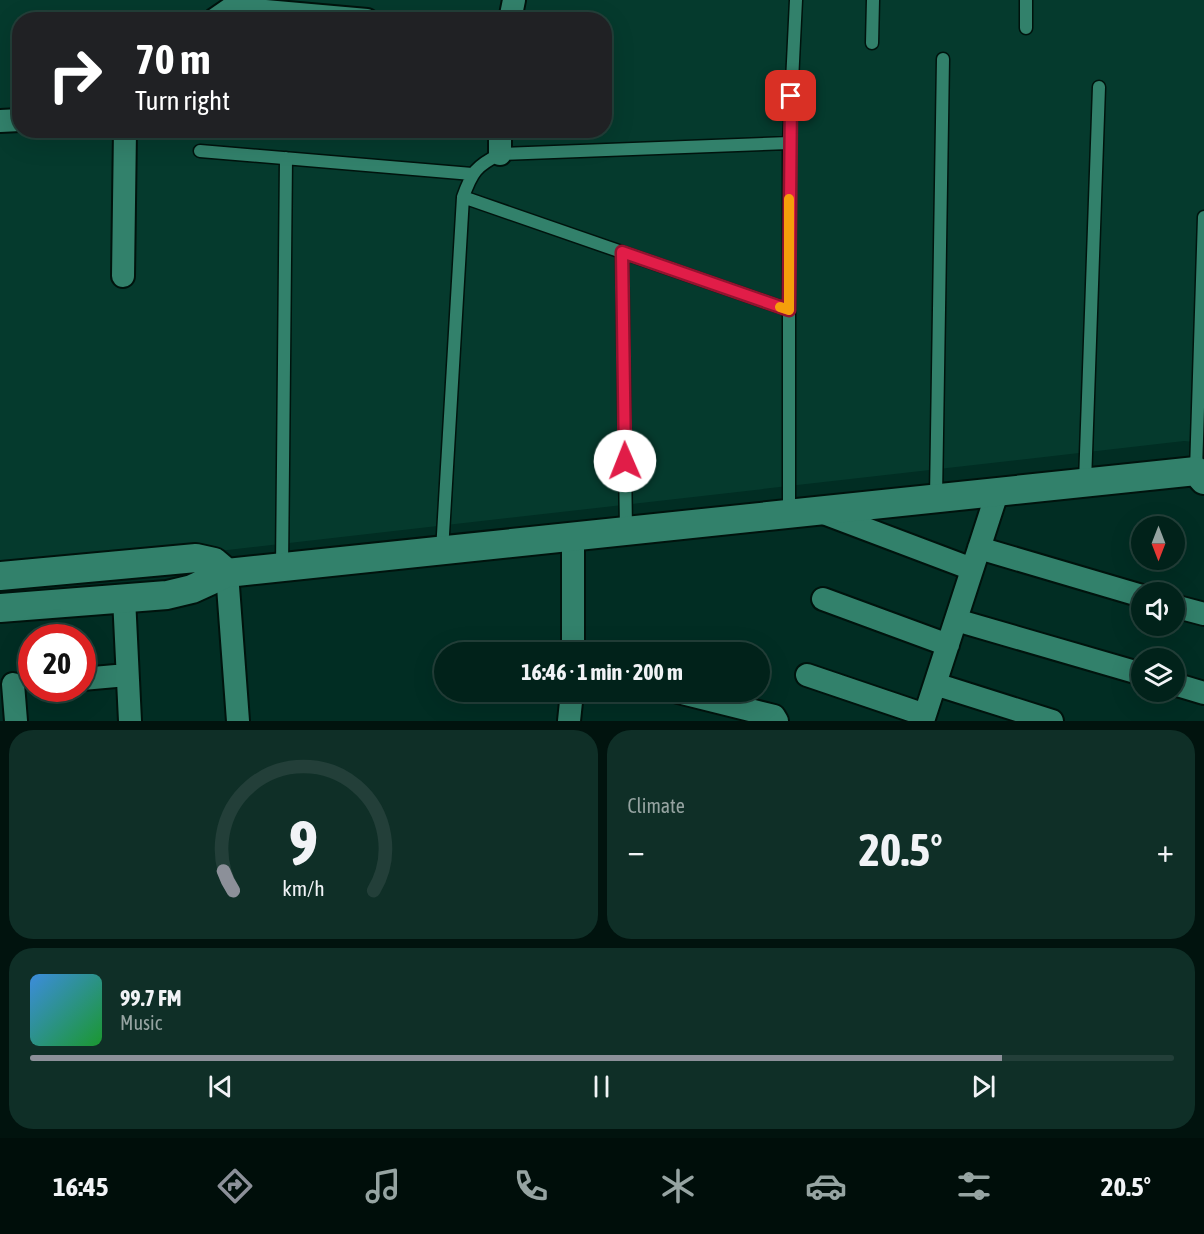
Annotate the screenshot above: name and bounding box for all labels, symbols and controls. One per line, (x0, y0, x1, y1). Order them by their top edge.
text: 70 m (135, 35, 210, 83)
icon: right (36, 36, 114, 114)
pin (765, 70, 816, 121)
icon: arrive (774, 79, 807, 112)
text: Turn right (135, 85, 230, 116)
position arrow (593, 429, 657, 493)
north arrow (1131, 516, 1185, 570)
map controls (1131, 516, 1185, 702)
button: sound (1131, 582, 1185, 636)
speed limit sign: 20 (18, 624, 96, 702)
button: layers (1131, 648, 1185, 702)
text: 16:46 · 1 min · 200 m (521, 659, 683, 685)
text: Climate (628, 794, 685, 817)
text: 9 (289, 807, 318, 878)
text: 20.5° (859, 824, 943, 876)
text: − (628, 831, 645, 869)
text: + (1157, 831, 1174, 869)
text: km/h (282, 877, 325, 902)
text: 99.7 FM (120, 985, 182, 1011)
text: Music (120, 1011, 162, 1034)
icon: previous (204, 1070, 237, 1103)
icon: pause (585, 1070, 618, 1103)
icon: next (967, 1070, 1000, 1103)
icon: directions (214, 1165, 256, 1207)
icon: music (362, 1165, 404, 1207)
icon: phone (510, 1165, 552, 1207)
icon: climate (657, 1165, 699, 1207)
icon: car (805, 1165, 847, 1207)
icon: filters (953, 1165, 995, 1207)
text: 16:45 (53, 1171, 108, 1202)
text: 20.5° (1101, 1171, 1151, 1202)

